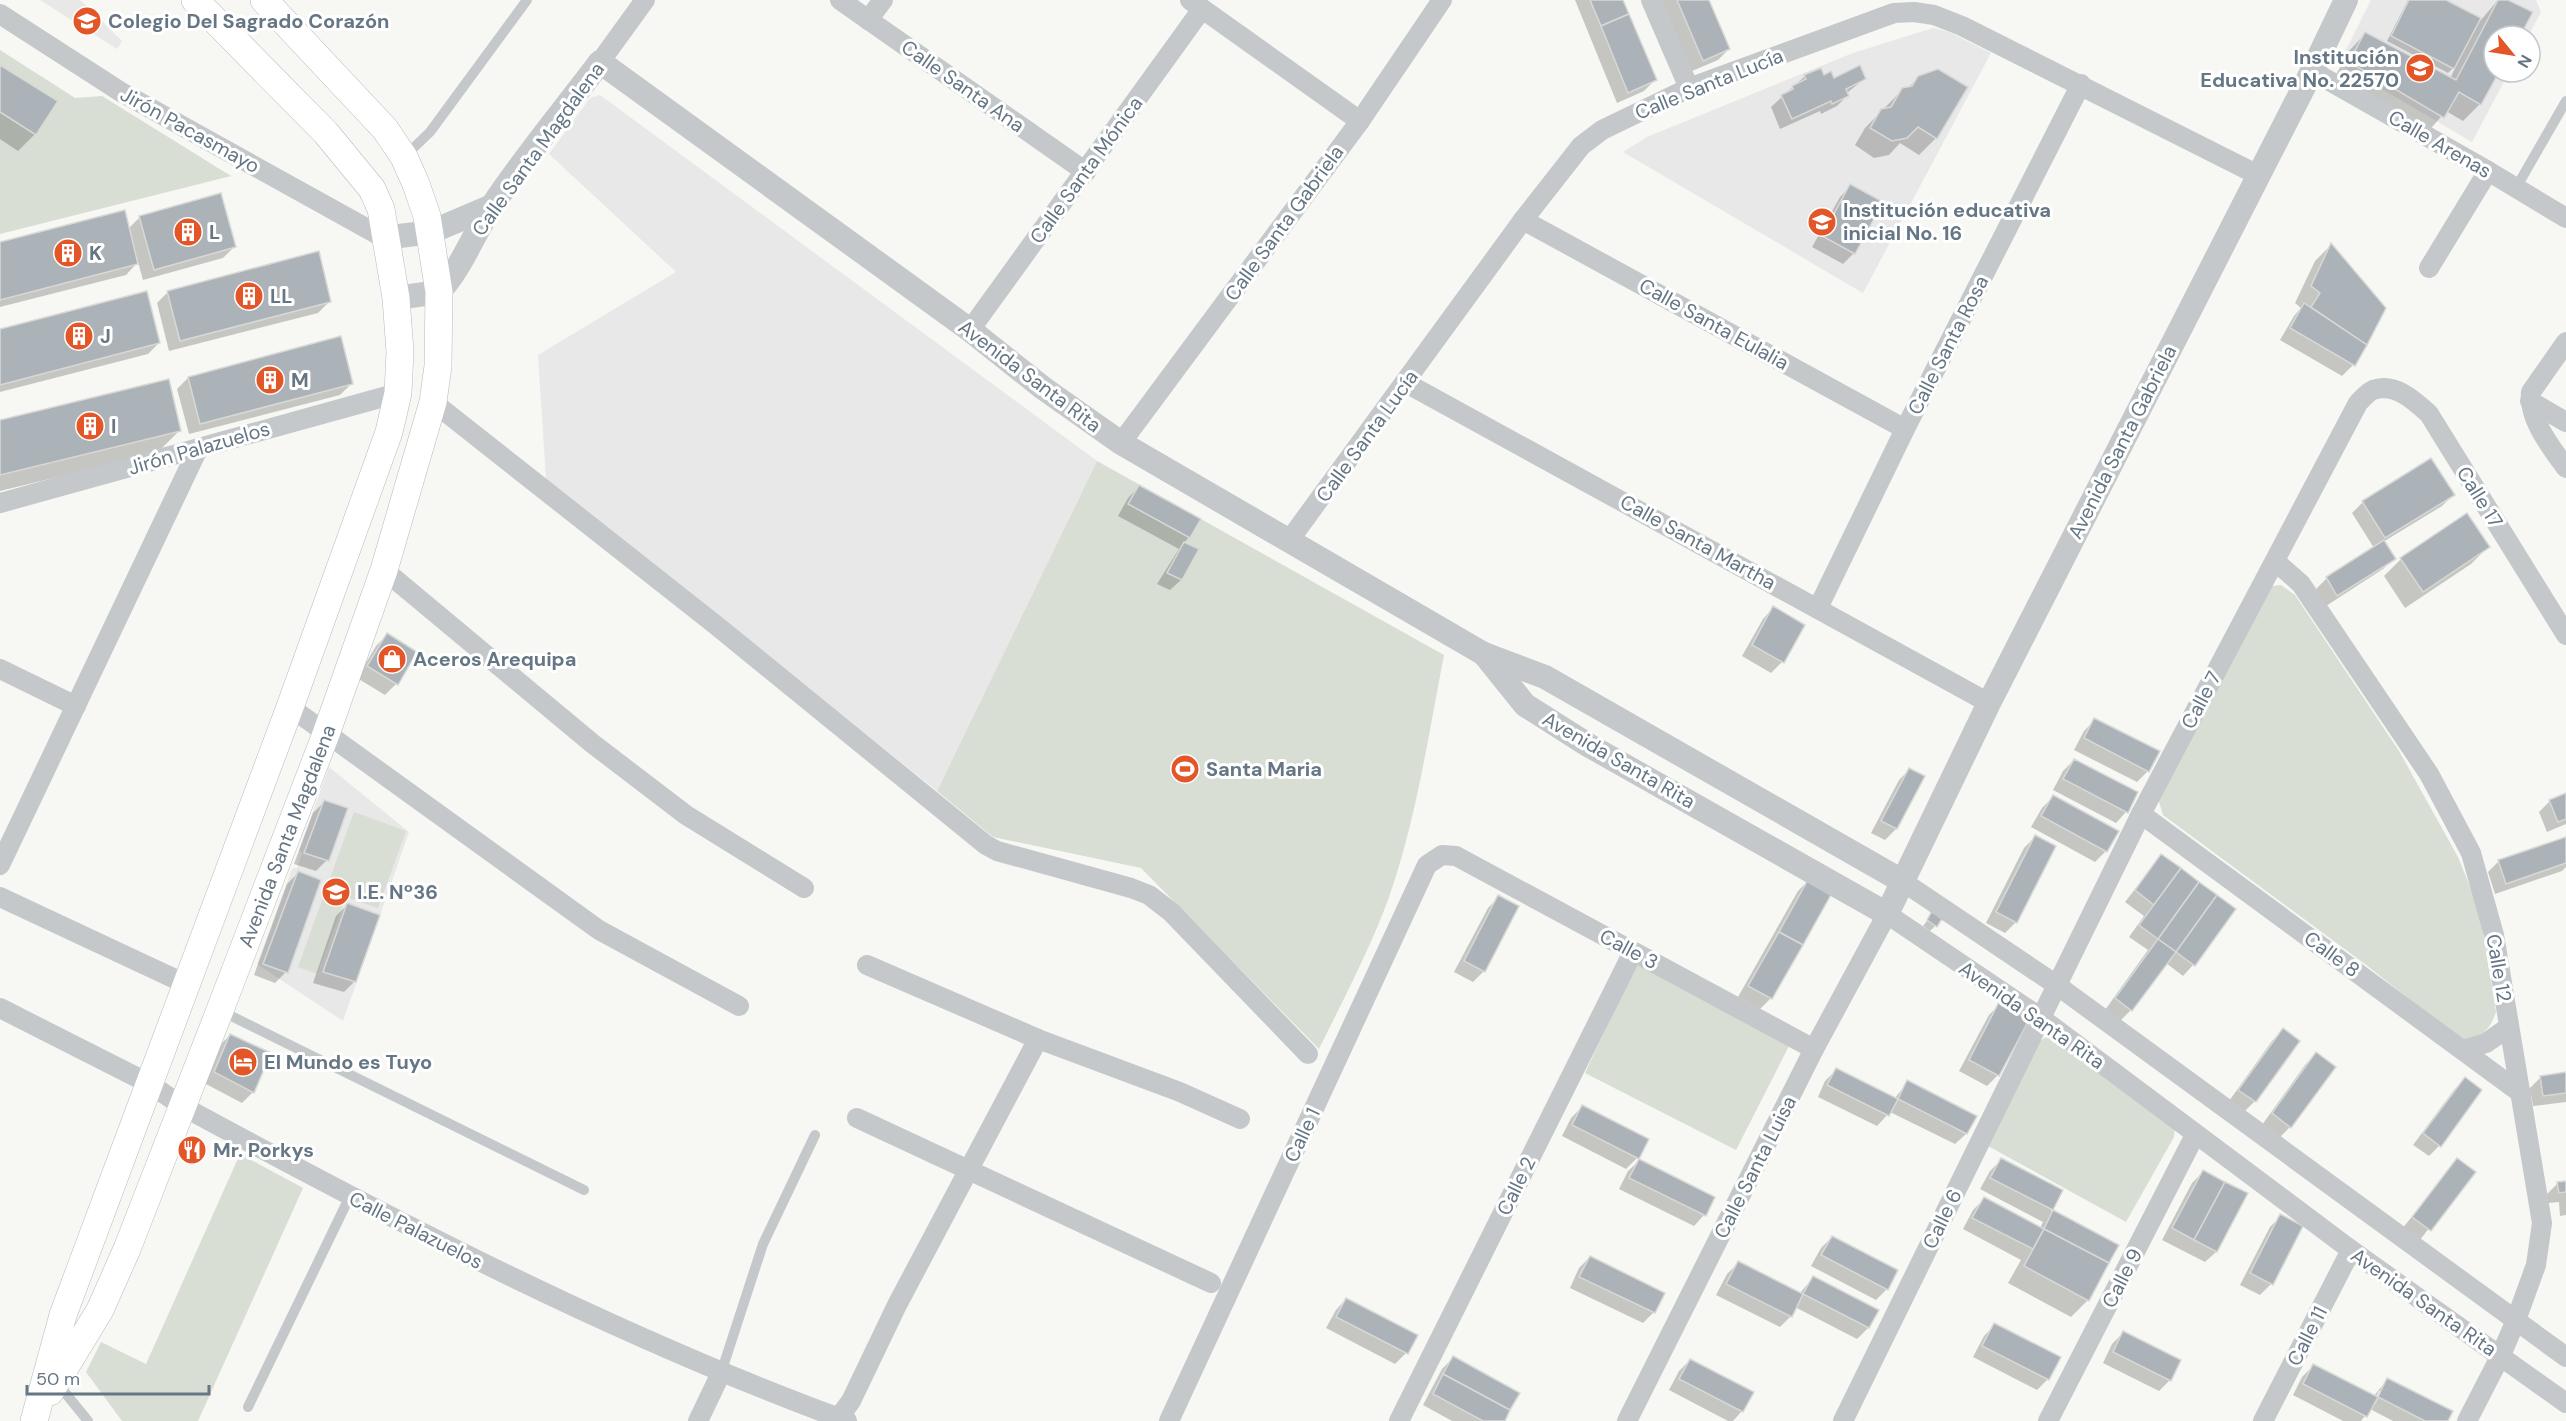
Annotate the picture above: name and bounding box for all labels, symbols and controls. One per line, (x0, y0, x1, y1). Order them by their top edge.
school or university icon: Colegio Del Sagrado Corazón (71, 5, 103, 37)
place label: Colegio Del Sagrado Corazón (108, 8, 389, 34)
north arrow (2482, 24, 2542, 84)
street label: Calle Santa Ana (896, 34, 1030, 138)
street label: Calle Santa Lucía (1631, 42, 1787, 126)
place label: Institución Educativa No. 22570 (2200, 44, 2399, 93)
text: N (2513, 51, 2537, 72)
school or university icon: Institución Educativa No. 22570 (2404, 52, 2436, 84)
street label: Calle Santa Magdalena (466, 57, 610, 241)
street label: Jirón Pacasmayo (116, 81, 264, 179)
street label: Calle Santa Mónica (1024, 91, 1148, 249)
street label: Calle Arenas (2384, 104, 2496, 184)
street label: Calle Santa Gabriela (1219, 140, 1349, 306)
place label: Institución educativa inicial No. 16 (1843, 197, 2051, 246)
school or university icon: Institución educativa inicial No. 16 (1806, 206, 1838, 238)
building icon: L (172, 216, 204, 248)
place label: L (209, 219, 220, 245)
building icon: K (52, 237, 84, 269)
place label: K (89, 240, 102, 266)
street label: Calle Santa Rosa (1902, 271, 1994, 419)
street label: Calle Santa Eulalia (1635, 272, 1793, 376)
building icon: LL (233, 280, 265, 312)
place label: LL (270, 283, 292, 309)
street label: Avenida Santa Rita (953, 314, 1107, 438)
building icon: J (63, 320, 95, 352)
place label: J (100, 323, 111, 349)
street label: Avenida Santa Gabriela (2062, 341, 2182, 543)
building icon: M (254, 364, 286, 396)
street label: Calle Santa Lucía (1310, 365, 1424, 507)
place label: M (291, 367, 309, 393)
building icon: I (74, 410, 106, 442)
place label: I (111, 413, 116, 439)
street label: Jirón Palazuelos (125, 415, 273, 481)
street label: Calle 17 (2451, 461, 2509, 533)
street label: Calle Santa Martha (1616, 488, 1780, 596)
shop icon: Aceros Arequipa (376, 643, 408, 675)
place label: Aceros Arequipa (413, 646, 576, 672)
street label: Calle 7 (2175, 667, 2227, 733)
street label: Avenida Santa Rita (1538, 706, 1700, 814)
street label: Avenida Santa Magdalena (232, 721, 342, 951)
sports icon: Santa Maria (1169, 753, 1201, 785)
place label: Santa Maria (1206, 756, 1322, 782)
school or university icon: I.E. Nº36 (320, 876, 352, 908)
place label: I.E. Nº36 (357, 879, 438, 905)
street label: Calle 3 (1595, 923, 1663, 975)
street label: Calle 8 (2299, 925, 2365, 983)
street label: Calle 12 (2480, 932, 2518, 1004)
street label: Avenida Santa Rita (1954, 955, 2110, 1075)
hotel icon: El Mundo es Tuyo (227, 1046, 259, 1078)
place label: El Mundo es Tuyo (264, 1049, 432, 1075)
street label: Calle Santa Luisa (1708, 1091, 1802, 1243)
street label: Calle 1 (1278, 1104, 1326, 1166)
restaurant icon: Mr. Porkys (176, 1134, 208, 1166)
place label: Mr. Porkys (213, 1137, 314, 1163)
street label: Calle 2 (1491, 1152, 1541, 1220)
street label: Calle Palazuelos (345, 1185, 487, 1275)
street label: Calle 6 (1916, 1185, 1968, 1253)
street label: Avenida Santa Rita (2346, 1242, 2502, 1362)
street label: Calle 9 (2096, 1244, 2148, 1312)
street label: Calle 11 (2281, 1302, 2333, 1370)
scale bar (27, 1358, 208, 1396)
text: 50 m (36, 1367, 80, 1391)

